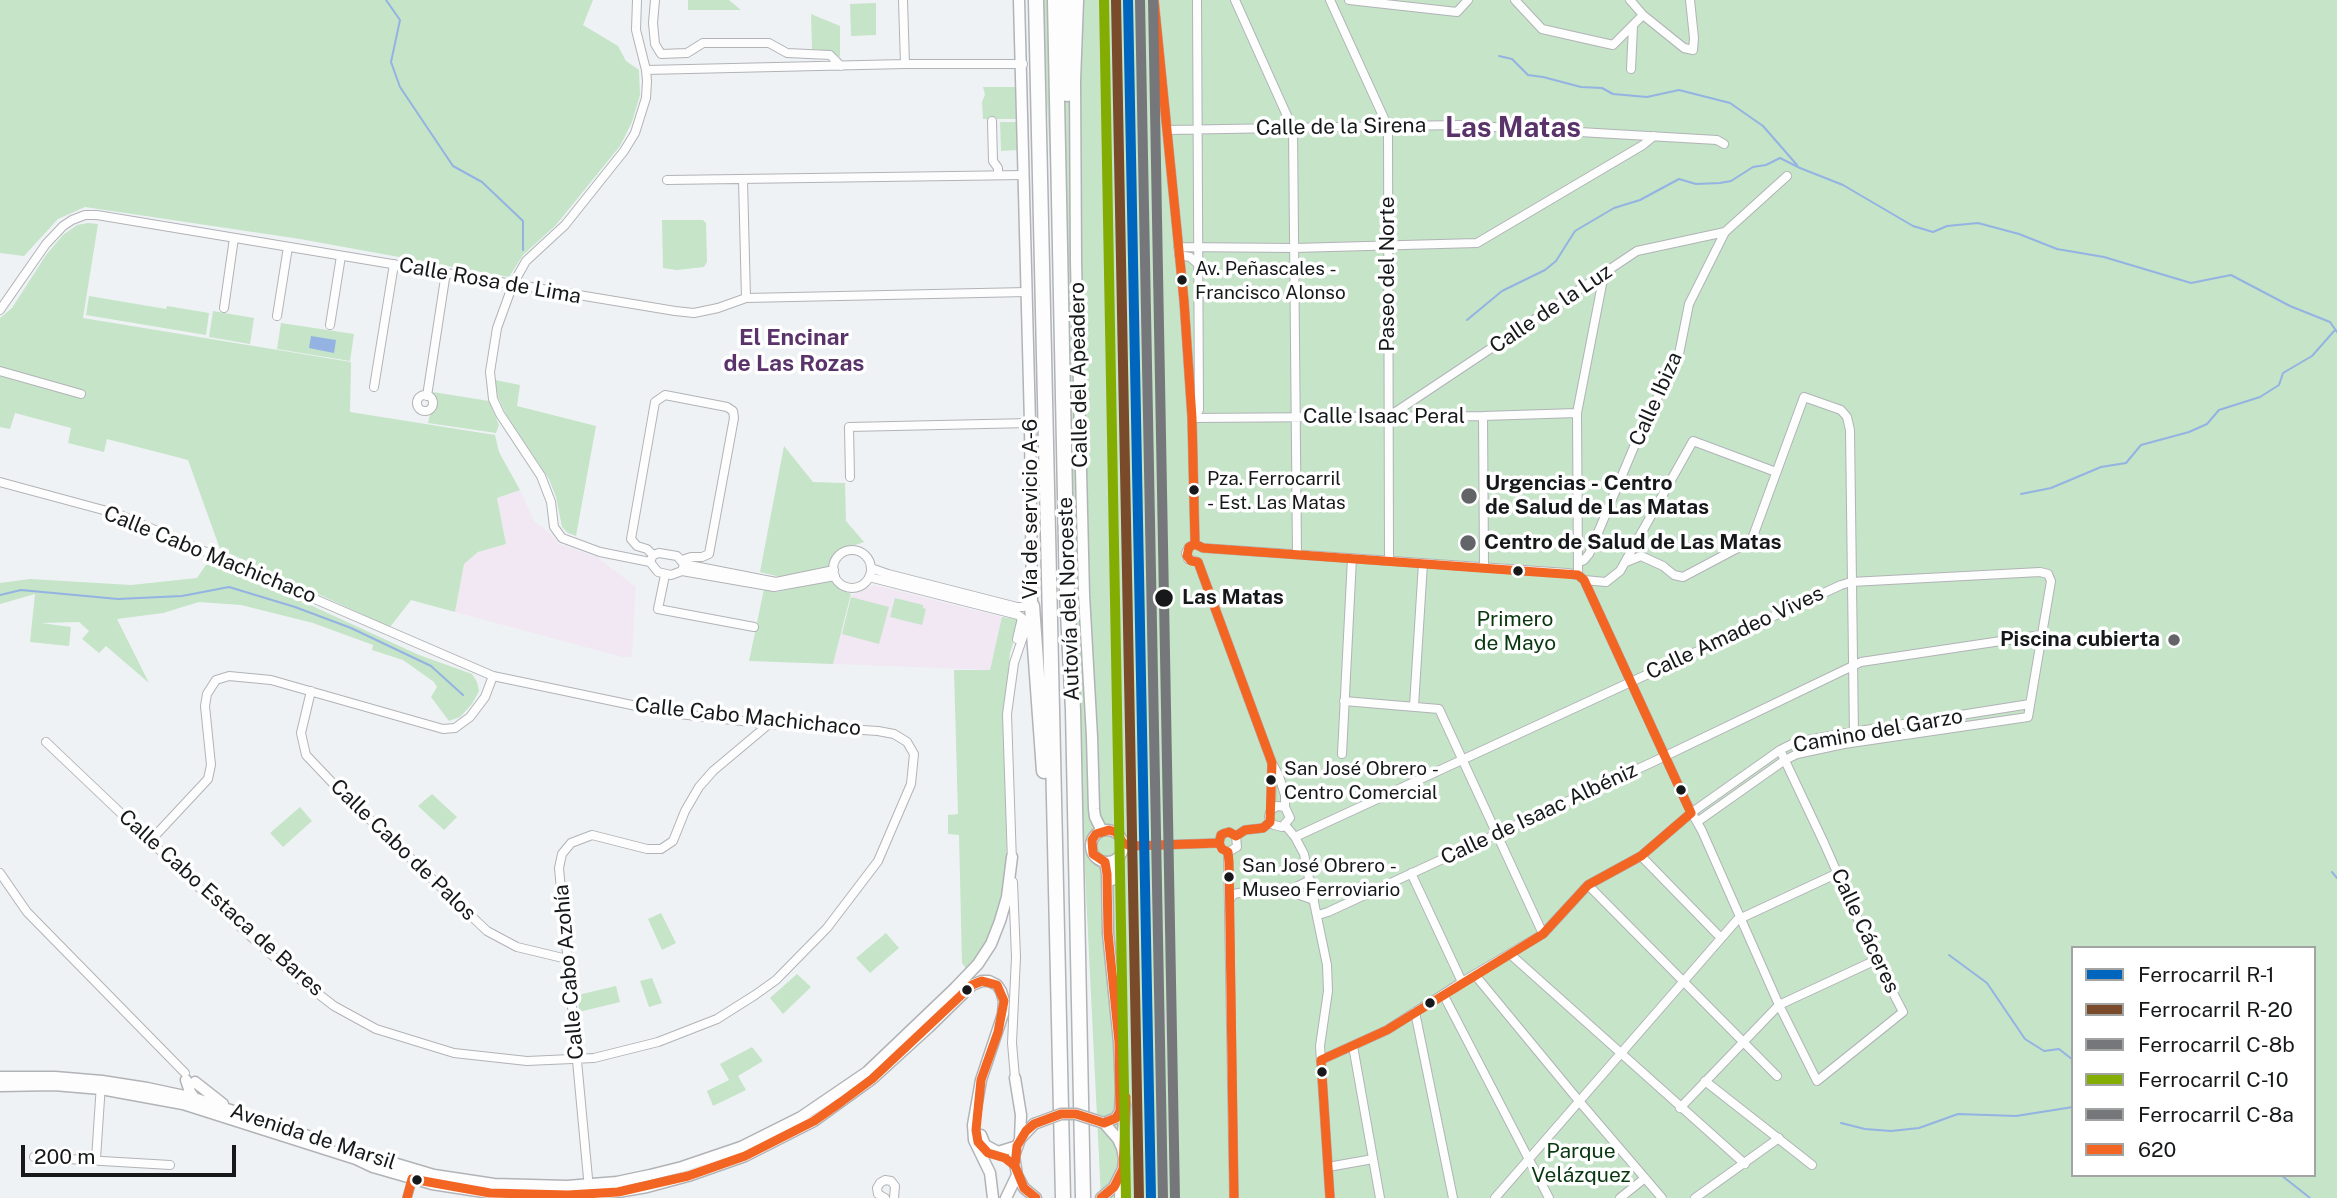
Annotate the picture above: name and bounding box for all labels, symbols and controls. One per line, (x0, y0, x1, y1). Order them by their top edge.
district label: Las Matas (1445, 111, 1581, 145)
street label: Calle de la Sirena (1256, 113, 1426, 141)
street label: Paseo del Norte (1375, 196, 1401, 352)
street label: Calle Rosa de Lima (397, 253, 583, 309)
place label: Av. Peñascales - Francisco Alonso (1195, 258, 1346, 302)
street label: Calle de la Luz (1485, 259, 1617, 359)
marker: Av. Peñascales - Francisco Alonso (1175, 273, 1189, 287)
street label: Calle del Apeadero (1065, 282, 1093, 468)
district label: El Encinar de Las Rozas (724, 324, 864, 378)
street label: Calle Ibiza (1624, 348, 1688, 450)
street label: Calle Isaac Peral (1303, 404, 1465, 430)
street label: Vía de servicio A-6 (1018, 419, 1044, 599)
place label: Pza. Ferrocarril - Est. Las Matas (1207, 468, 1346, 512)
place label: Urgencias - Centro de Salud de Las Matas (1485, 471, 1709, 521)
marker: Pza. Ferrocarril - Est. Las Matas (1187, 483, 1201, 497)
marker: Urgencias - Centro de Salud de Las Matas (1459, 486, 1479, 506)
street label: Autovía del Noroeste (1053, 497, 1085, 701)
street label: Calle Cabo Machichaco (100, 501, 320, 609)
place label: Centro de Salud de Las Matas (1484, 530, 1782, 556)
marker: Centro de Salud de Las Matas (1458, 533, 1478, 553)
unlabelled marker (1511, 564, 1525, 578)
street label: Calle Amadeo Vives (1642, 581, 1828, 685)
place label: Las Matas (1182, 585, 1284, 611)
marker: Las Matas (1153, 587, 1175, 609)
park label: Primero de Mayo (1474, 607, 1556, 657)
place label: Piscina cubierta (2000, 627, 2160, 653)
marker: Piscina cubierta (2166, 632, 2182, 648)
street label: Calle Cabo Machichaco (634, 693, 862, 741)
street label: Camino del Garzo (1791, 704, 1965, 758)
street label: Calle de Isaac Albéniz (1437, 757, 1641, 871)
place label: San José Obrero - Centro Comercial (1284, 758, 1439, 802)
marker: San José Obrero - Centro Comercial (1264, 773, 1278, 787)
street label: Calle Cabo de Palos (325, 774, 481, 926)
unlabelled marker (1674, 783, 1688, 797)
street label: Calle Cabo Estaca de Bares (113, 804, 329, 1002)
place label: San José Obrero - Museo Ferroviario (1242, 855, 1400, 899)
street label: Calle Cáceres (1825, 865, 1905, 997)
marker: San José Obrero - Museo Ferroviario (1222, 870, 1236, 884)
street label: Calle Cabo Azohía (549, 883, 589, 1061)
legend (2071, 946, 2316, 1177)
text: Ferrocarril R-1 (2138, 962, 2274, 987)
unlabelled marker (960, 983, 974, 997)
unlabelled marker (1423, 996, 1437, 1010)
text: Ferrocarril R-20 (2138, 997, 2293, 1022)
text: Ferrocarril C-8b (2138, 1032, 2295, 1057)
unlabelled marker (1315, 1065, 1329, 1079)
text: Ferrocarril C-10 (2138, 1067, 2289, 1092)
street label: Avenida de Marsil (227, 1098, 399, 1176)
text: Ferrocarril C-8a (2138, 1102, 2294, 1127)
scale bar (24, 1132, 240, 1176)
text: 620 (2138, 1137, 2176, 1162)
park label: Parque Velázquez (1531, 1139, 1631, 1189)
text: 200 m (34, 1144, 95, 1169)
unlabelled marker (410, 1173, 424, 1187)

